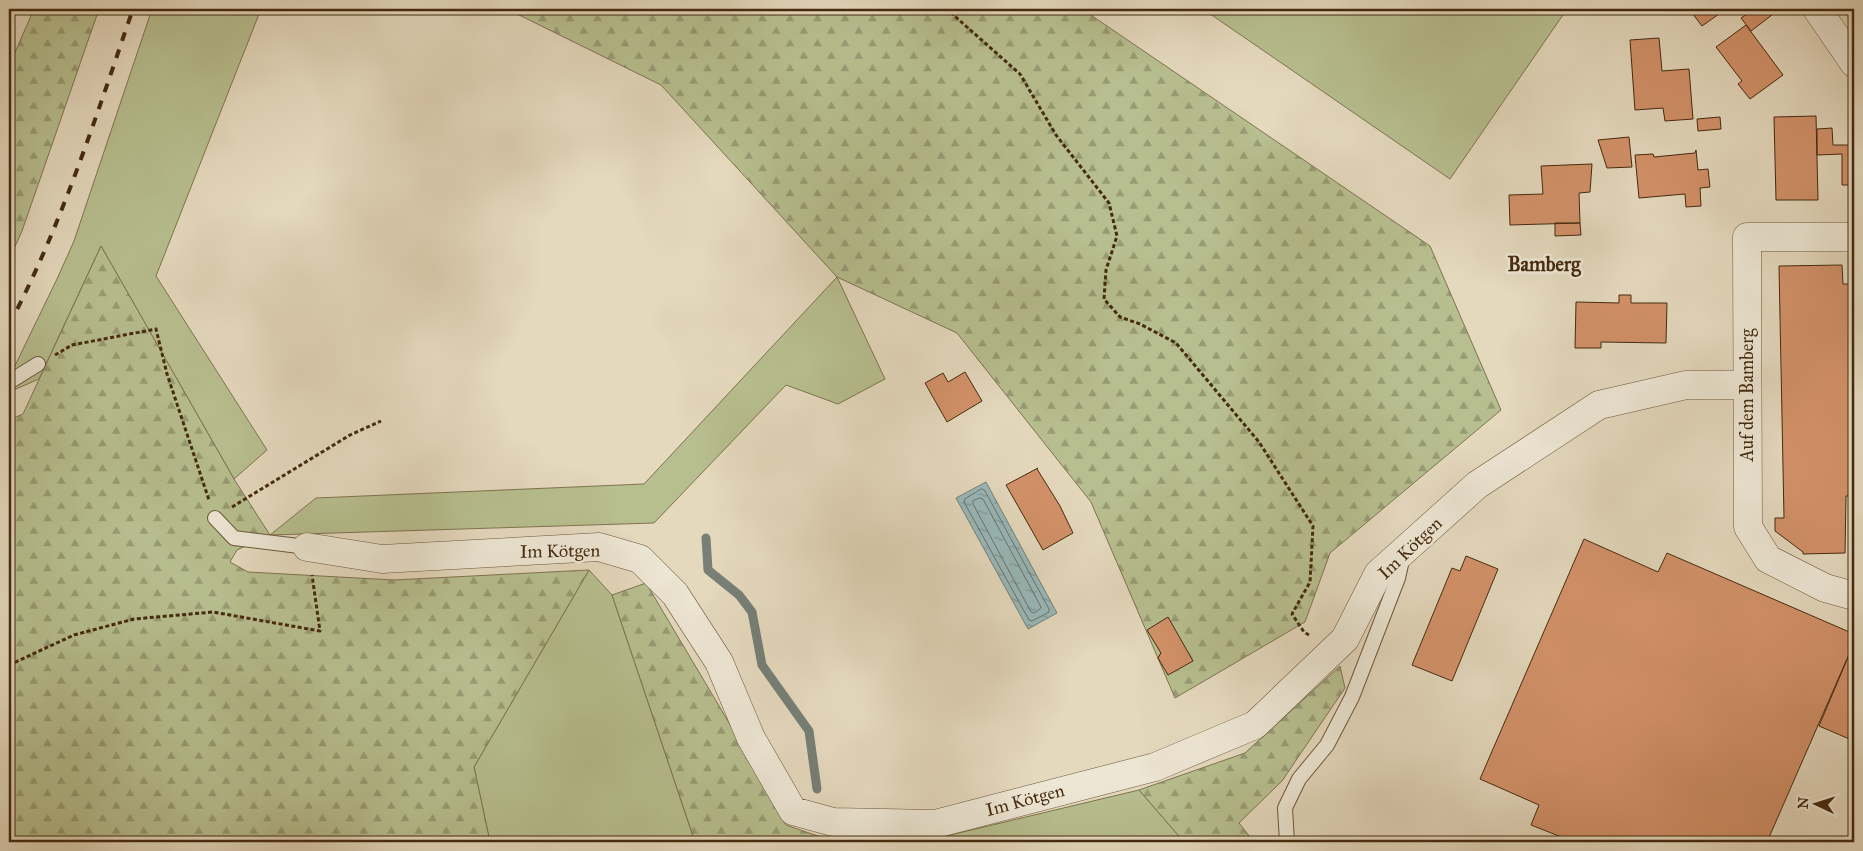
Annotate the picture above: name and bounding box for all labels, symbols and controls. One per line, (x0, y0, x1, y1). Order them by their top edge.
district label: Bamberg (1507, 252, 1581, 277)
street label: Auf dem Bamberg (1736, 328, 1759, 462)
street label: Im Kötgen (1373, 512, 1447, 585)
street label: Im Kötgen (520, 539, 601, 564)
north arrow (1790, 778, 1840, 828)
street label: Im Kötgen (983, 779, 1067, 822)
text: N (1795, 796, 1812, 810)

